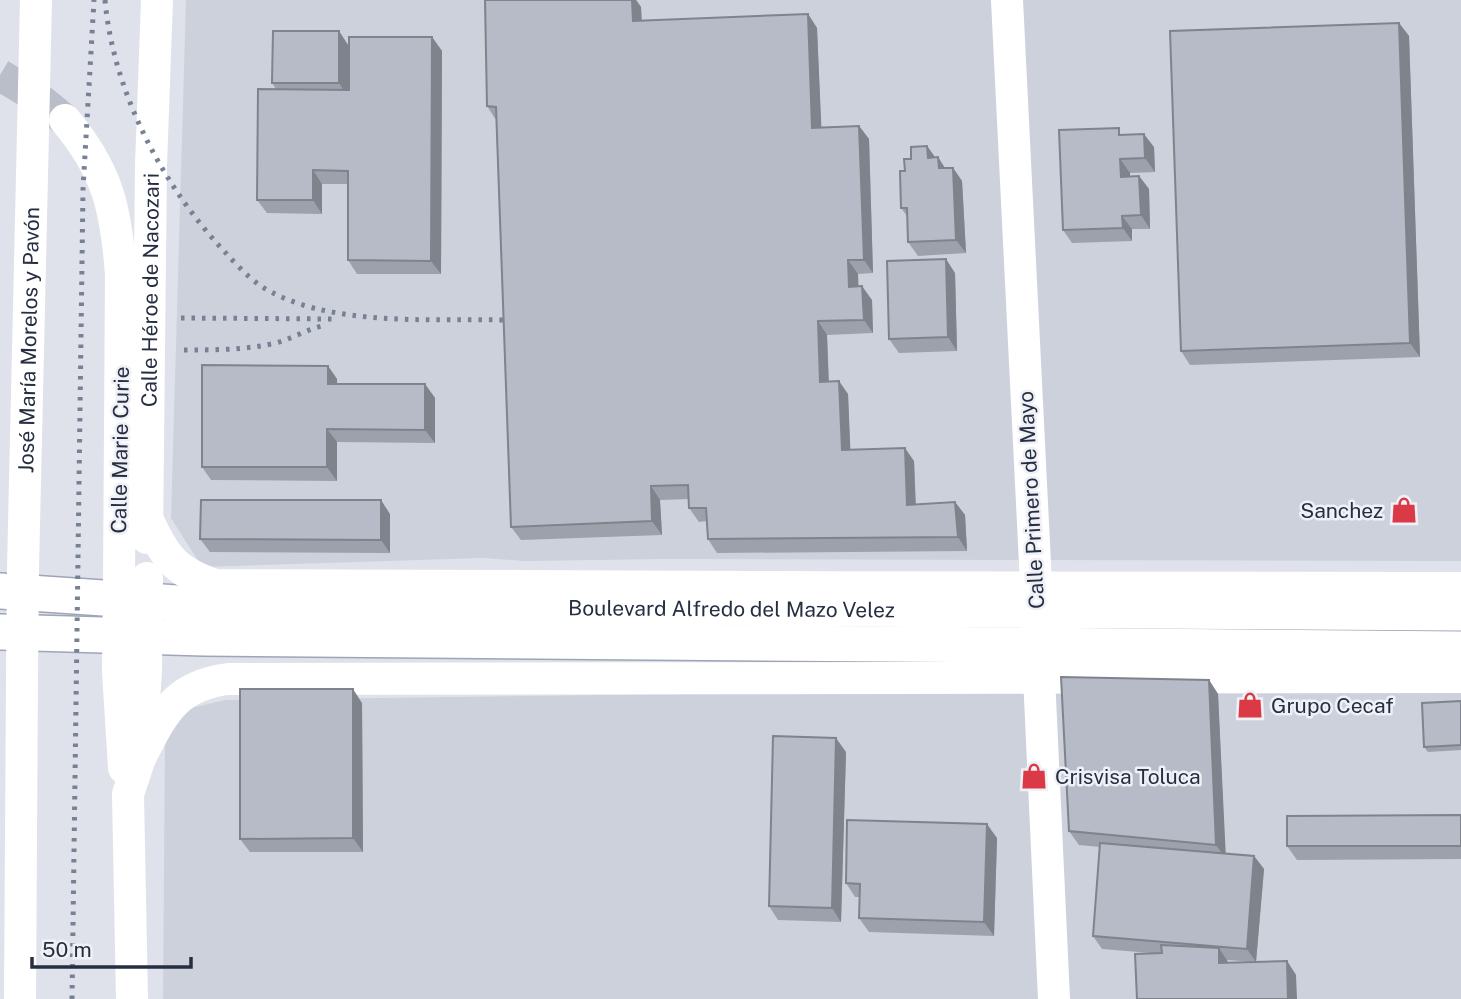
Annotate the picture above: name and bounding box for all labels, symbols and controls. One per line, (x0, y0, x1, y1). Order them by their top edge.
street label: Calle Héroe de Nacozari (136, 173, 163, 407)
street label: José María Morelos y Pavón (13, 207, 44, 473)
street label: Calle Marie Curie (106, 366, 134, 534)
street label: Calle Primero de Mayo (1013, 390, 1049, 610)
shop icon: Sanchez (1389, 495, 1419, 525)
place label: Sanchez (1300, 498, 1383, 523)
street label: Boulevard Alfredo del Mazo Velez (568, 595, 895, 622)
shop icon: Grupo Cecaf (1235, 690, 1265, 720)
place label: Grupo Cecaf (1271, 693, 1393, 718)
shop icon: Crisvisa Toluca (1019, 761, 1049, 791)
place label: Crisvisa Toluca (1055, 764, 1201, 789)
scale bar (32, 926, 191, 970)
text: 50 m (42, 937, 92, 962)

